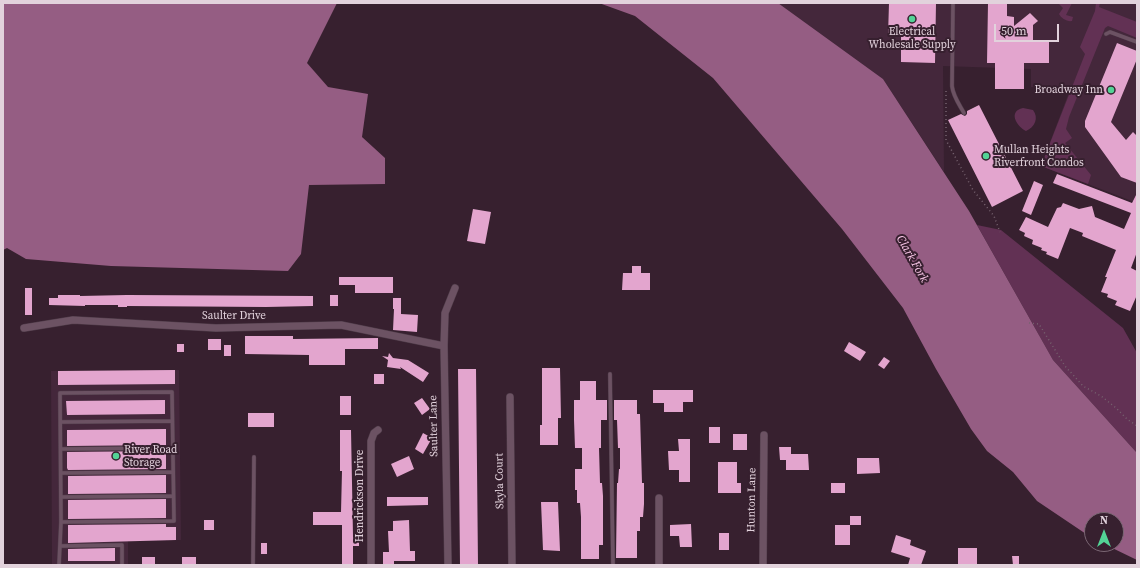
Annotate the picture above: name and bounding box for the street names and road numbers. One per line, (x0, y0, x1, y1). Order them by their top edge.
street label: Saulter Drive (202, 309, 266, 323)
street label: Saulter Lane (427, 395, 441, 457)
street label: Hendrickson Drive (353, 450, 367, 542)
street label: Skyla Court (493, 453, 507, 509)
street label: Hunton Lane (745, 468, 759, 532)

